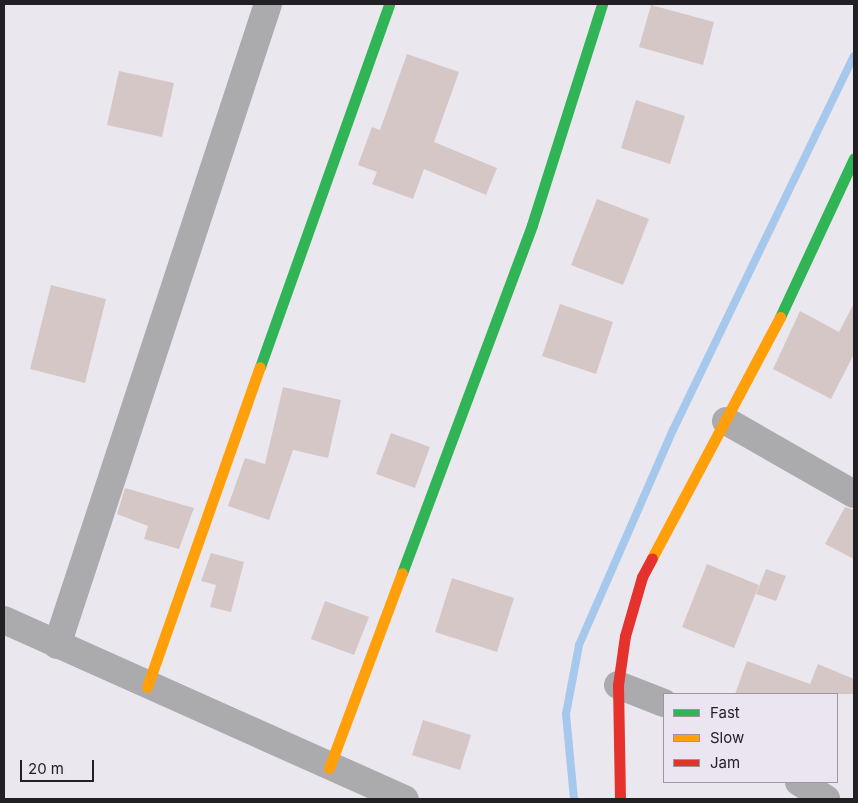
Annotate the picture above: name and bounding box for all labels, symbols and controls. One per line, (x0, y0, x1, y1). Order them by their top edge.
legend (663, 693, 838, 783)
text: Fast (710, 703, 740, 722)
text: Slow (710, 728, 744, 747)
scale bar (22, 750, 96, 782)
text: Jam (710, 753, 740, 772)
text: 20 m (28, 759, 64, 778)

